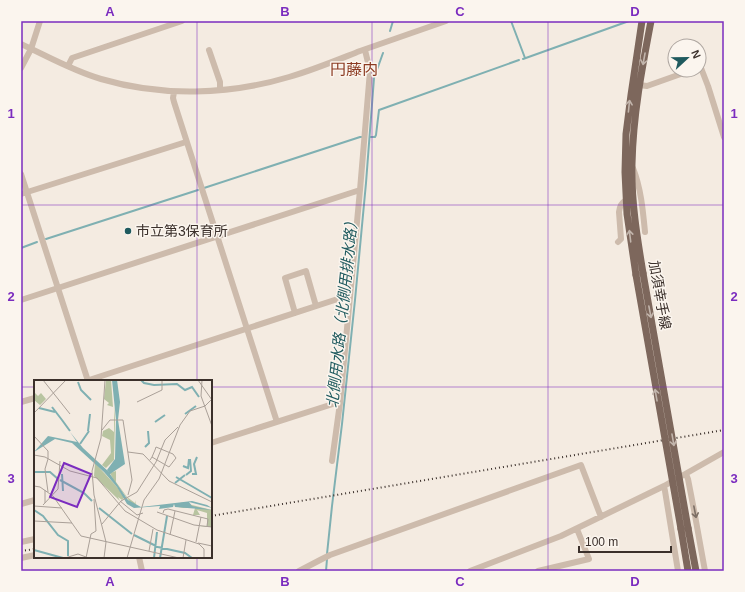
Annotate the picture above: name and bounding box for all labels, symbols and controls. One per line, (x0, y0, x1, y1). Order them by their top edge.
text: A (105, 4, 115, 19)
text: B (280, 4, 290, 19)
text: C (455, 4, 465, 19)
text: D (630, 4, 640, 19)
north arrow (667, 38, 707, 78)
text: N (689, 48, 703, 60)
one-way arrow (640, 52, 648, 65)
district label: 円藤内 (330, 61, 378, 78)
one-way arrow (626, 100, 633, 113)
text: 1 (7, 106, 15, 121)
text: 1 (730, 106, 738, 121)
water label: 北側用水路（北側用排水路） (323, 213, 361, 409)
place label: 市立第3保育所 (136, 223, 228, 239)
marker: 市立第3保育所 (123, 226, 133, 236)
one-way arrow (626, 230, 634, 243)
street label: 加須幸手線 (646, 259, 674, 331)
text: 2 (7, 289, 15, 304)
text: 2 (730, 289, 738, 304)
one-way arrow (646, 305, 654, 318)
inset map (34, 380, 212, 558)
one-way arrow (652, 388, 660, 401)
one-way arrow (669, 433, 677, 446)
text: 3 (7, 471, 15, 486)
text: 3 (730, 471, 738, 486)
one-way arrow (691, 505, 699, 518)
scale bar (579, 528, 671, 554)
text: 100 m (585, 535, 618, 549)
text: A (105, 574, 115, 589)
text: B (280, 574, 290, 589)
text: C (455, 574, 465, 589)
text: D (630, 574, 640, 589)

